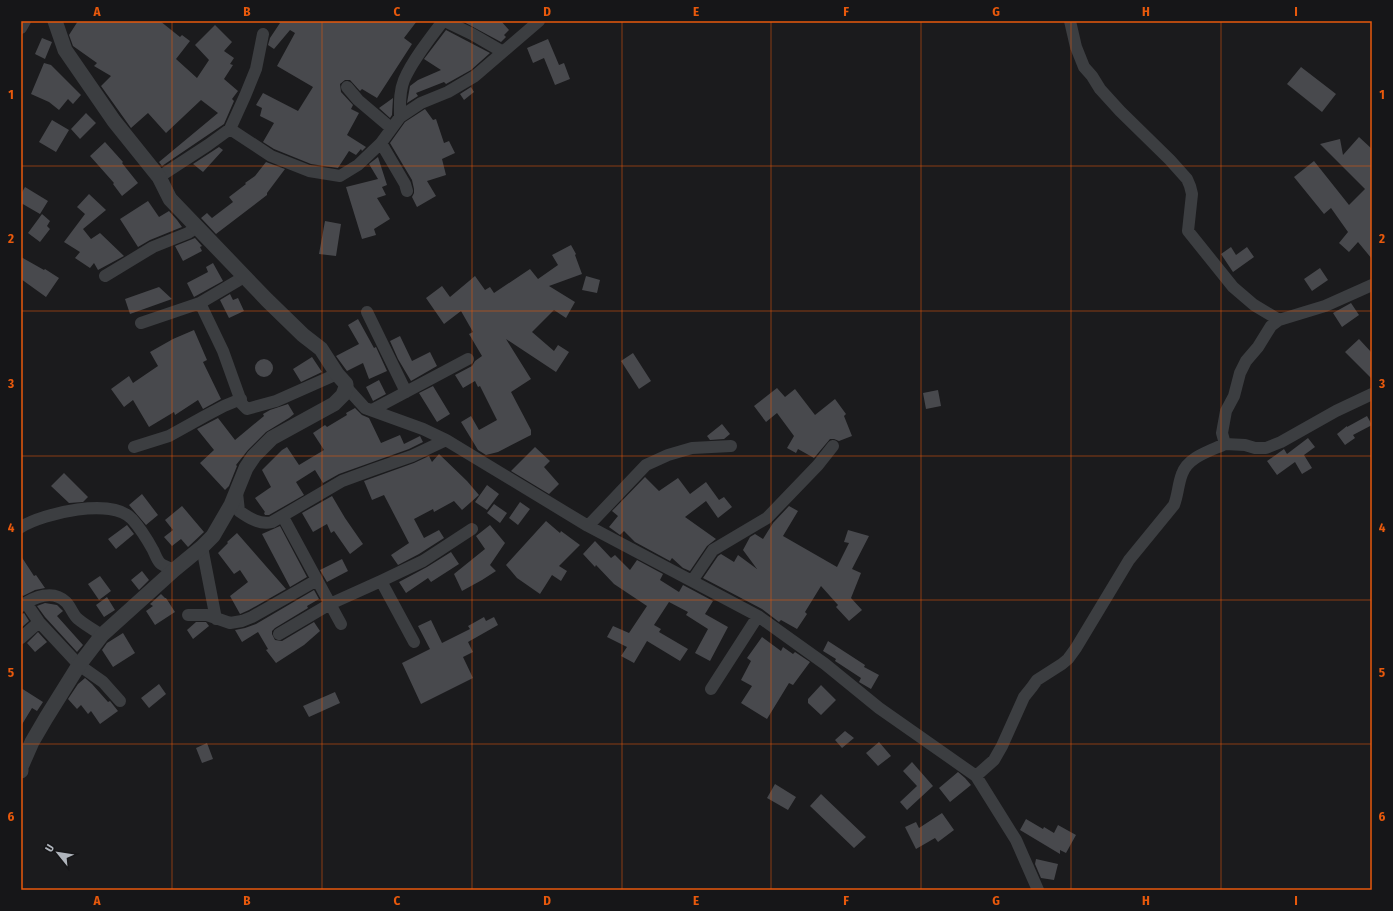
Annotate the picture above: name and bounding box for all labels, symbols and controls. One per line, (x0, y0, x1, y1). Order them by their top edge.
text: A (92, 4, 101, 19)
text: B (243, 4, 251, 19)
text: C (394, 4, 401, 19)
text: D (543, 4, 551, 19)
text: E (693, 4, 699, 19)
text: F (843, 4, 849, 19)
text: G (992, 4, 1000, 19)
text: H (1142, 4, 1150, 19)
text: I (1294, 4, 1298, 19)
text: 1 (8, 87, 14, 102)
text: 1 (1379, 87, 1385, 102)
text: 2 (7, 231, 14, 246)
text: 2 (1378, 231, 1385, 246)
text: 3 (7, 376, 14, 391)
text: 3 (1378, 376, 1385, 391)
text: 4 (8, 520, 15, 535)
text: 4 (1379, 520, 1386, 535)
text: 5 (8, 665, 14, 680)
text: 5 (1379, 665, 1385, 680)
text: 6 (8, 809, 15, 824)
text: 6 (1379, 809, 1386, 824)
north arrow (38, 833, 78, 873)
text: U (43, 842, 57, 854)
text: A (92, 893, 101, 908)
text: B (243, 893, 251, 908)
text: C (394, 893, 401, 908)
text: D (543, 893, 551, 908)
text: E (693, 893, 699, 908)
text: F (843, 893, 849, 908)
text: G (992, 893, 1000, 908)
text: H (1142, 893, 1150, 908)
text: I (1294, 893, 1298, 908)

